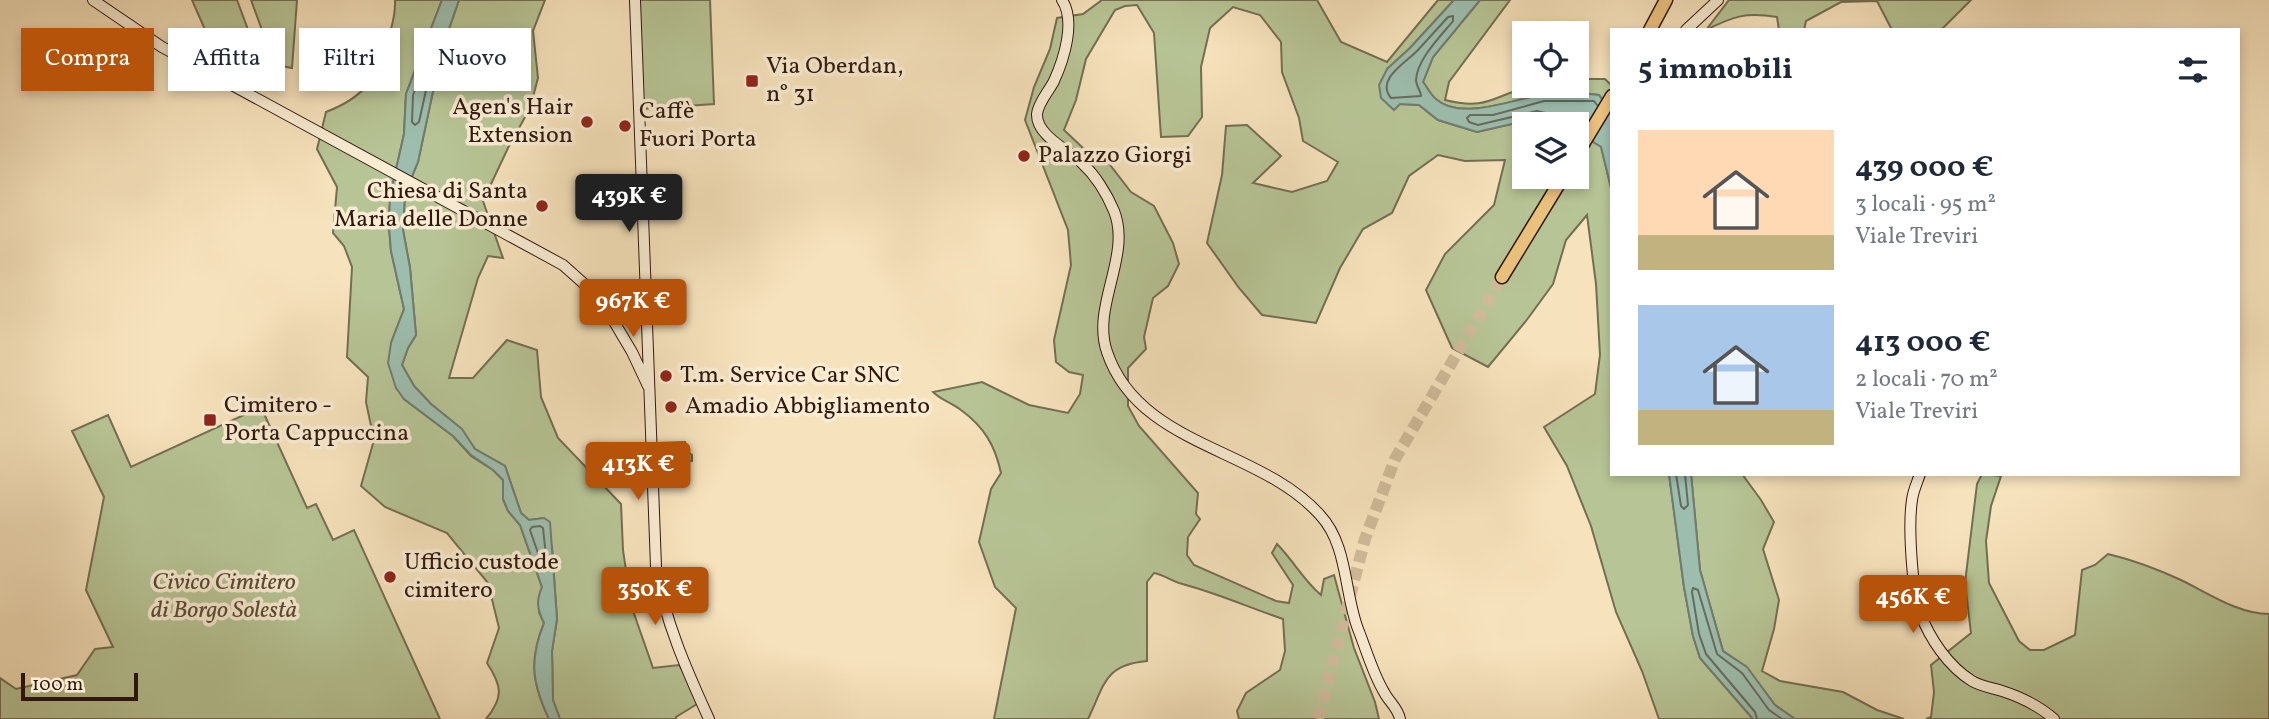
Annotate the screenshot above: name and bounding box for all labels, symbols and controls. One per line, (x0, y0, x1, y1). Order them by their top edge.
map controls (1512, 21, 1589, 189)
button: locate (1512, 21, 1589, 98)
chip: Compra (21, 28, 154, 91)
chip: Affitta (168, 28, 285, 91)
chip: Filtri (299, 28, 400, 91)
chip: Nuovo (414, 28, 531, 91)
text: 5 immobili (1638, 49, 1793, 91)
place label: Via Oberdan, n° 31 (766, 50, 903, 112)
icon: filters (2174, 51, 2212, 89)
marker: Via Oberdan, n° 31 (744, 73, 760, 89)
place label: Agen's Hair Extension (452, 91, 573, 153)
place label: Caffè Fuori Porta (639, 95, 757, 157)
button: layers (1512, 112, 1589, 189)
marker: Agen's Hair Extension (579, 114, 595, 130)
marker: Caffè Fuori Porta (617, 118, 633, 134)
place label: Palazzo Giorgi (1038, 139, 1192, 173)
text: 439 000 € (1855, 147, 1994, 189)
marker: Palazzo Giorgi (1016, 148, 1032, 164)
icon: home (1694, 158, 1778, 242)
pin: 439K € (572, 174, 686, 234)
place label: Chiesa di Santa Maria delle Donne (334, 175, 528, 237)
text: 439K € (591, 181, 667, 213)
text: 3 locali · 95 m² (1855, 189, 1996, 221)
marker: Chiesa di Santa Maria delle Donne (534, 198, 550, 214)
text: Viale Treviri (1855, 221, 1978, 253)
pin: 967K € (576, 280, 690, 339)
text: 967K € (596, 286, 670, 318)
text: 413 000 € (1855, 322, 1991, 364)
icon: home (1694, 333, 1778, 417)
place label: T.m. Service Car SNC (680, 359, 900, 393)
text: 2 locali · 70 m² (1855, 364, 1998, 396)
marker: T.m. Service Car SNC (658, 368, 674, 384)
place label: Cimitero - Porta Cappuccina (224, 389, 409, 451)
place label: Amadio Abbigliamento (685, 390, 930, 424)
text: Viale Treviri (1855, 396, 1978, 428)
marker: Amadio Abbigliamento (663, 399, 679, 415)
marker: Cimitero - Porta Cappuccina (202, 412, 218, 428)
pin: 413K € (581, 442, 695, 502)
text: 413K € (601, 449, 675, 481)
place label: Ufficio custode cimitero (404, 546, 559, 608)
park label: Civico Cimitero di Borgo Solestà (151, 566, 297, 628)
pin: 350K € (598, 568, 712, 627)
marker: Ufficio custode cimitero (382, 569, 398, 585)
text: 350K € (618, 574, 692, 606)
pin: 456K € (1856, 576, 1970, 635)
text: 456K € (1875, 582, 1951, 614)
scale bar (21, 670, 138, 702)
text: 100 m (32, 672, 83, 698)

